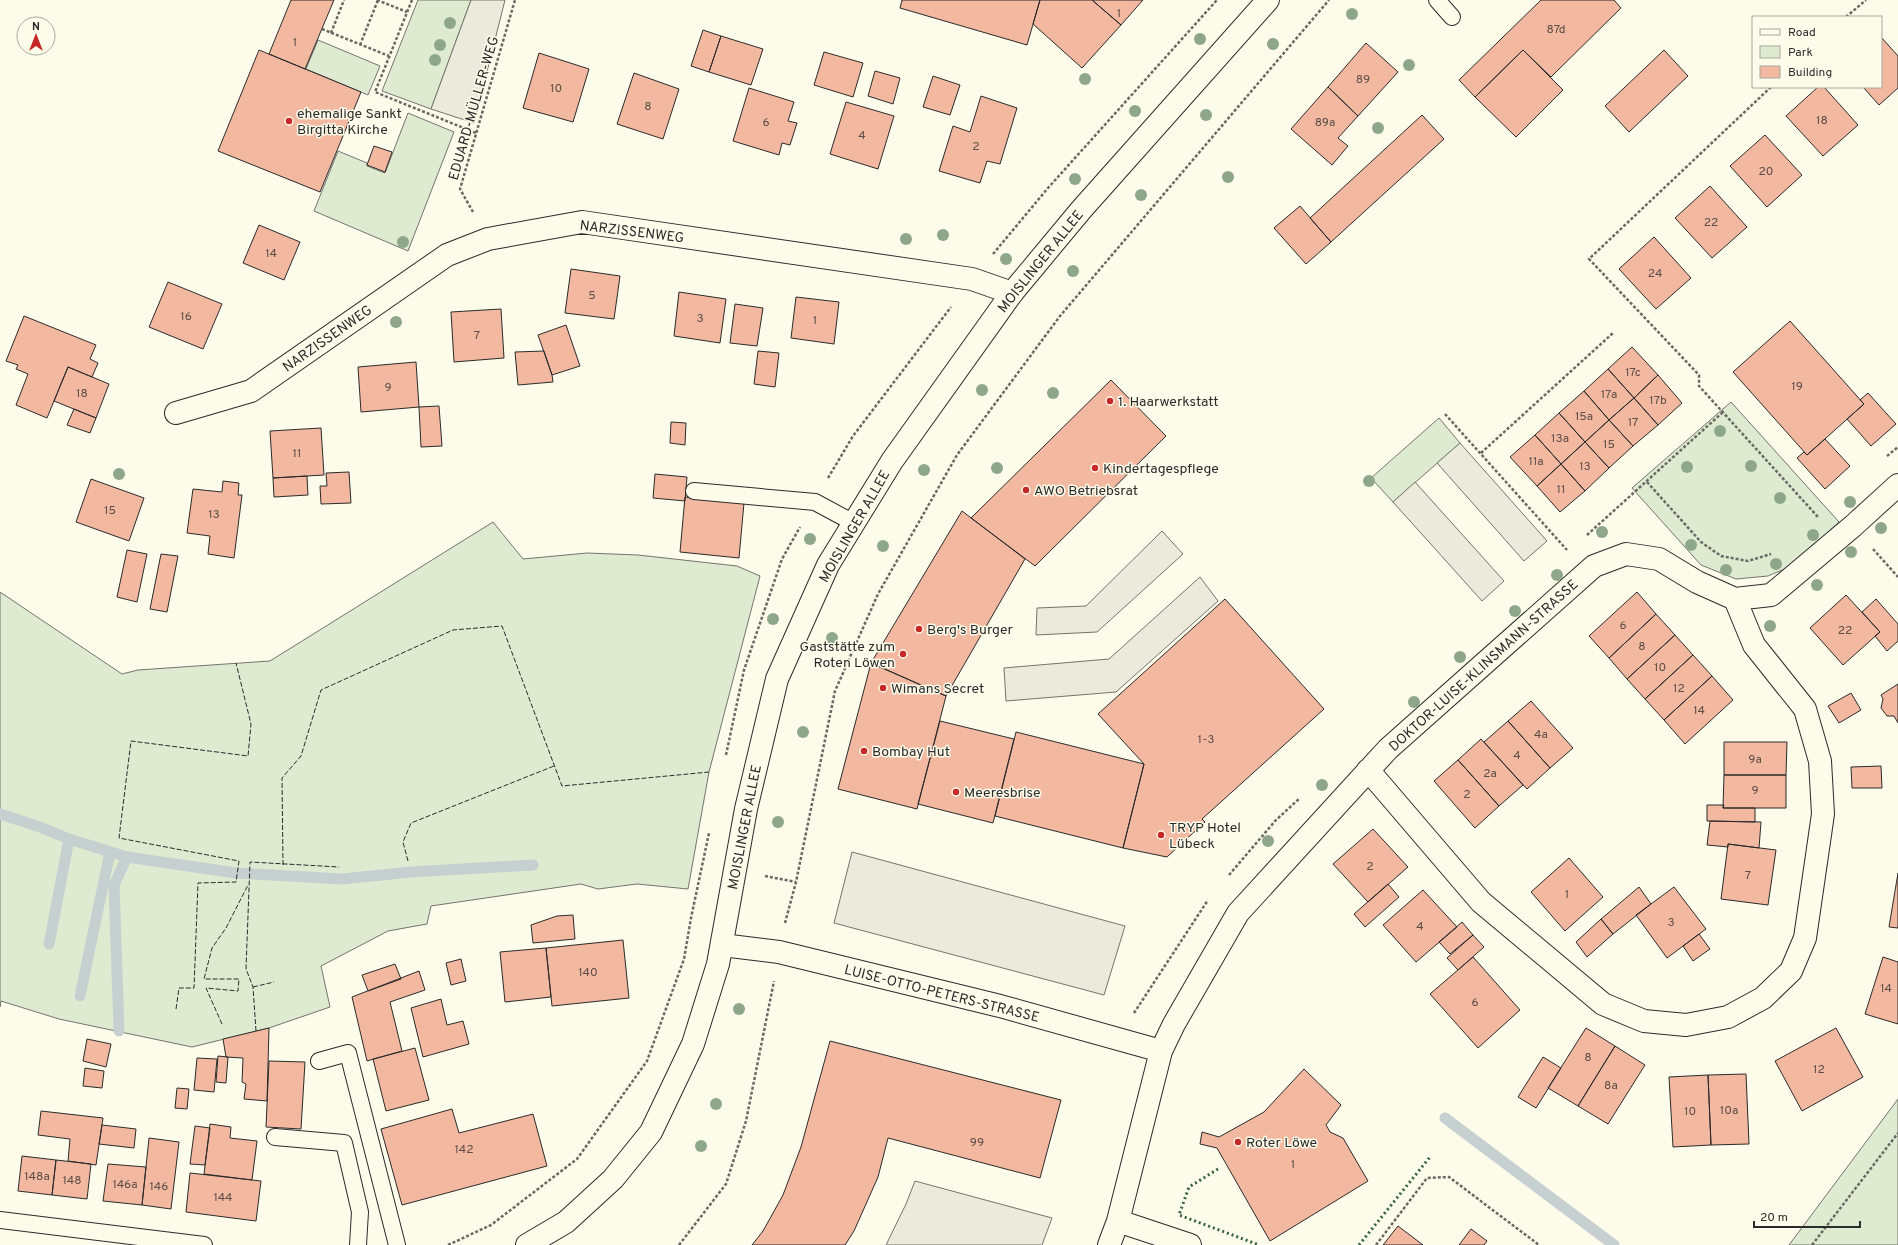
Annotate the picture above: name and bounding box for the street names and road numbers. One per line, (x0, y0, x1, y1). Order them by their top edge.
street label: EDUARD-MÜLLER-WEG (445, 34, 503, 182)
street label: MOISLINGER ALLEE (995, 207, 1088, 317)
street label: NARZISSENWEG (579, 218, 685, 247)
street label: NARZISSENWEG (280, 302, 376, 376)
street label: MOISLINGER ALLEE (816, 468, 894, 586)
street label: DOKTOR-LUISE-KLINSMANN-STRASSE (1386, 577, 1582, 756)
street label: MOISLINGER ALLEE (725, 763, 766, 891)
street label: LUISE-OTTO-PETERS-STRASSE (842, 962, 1041, 1027)

